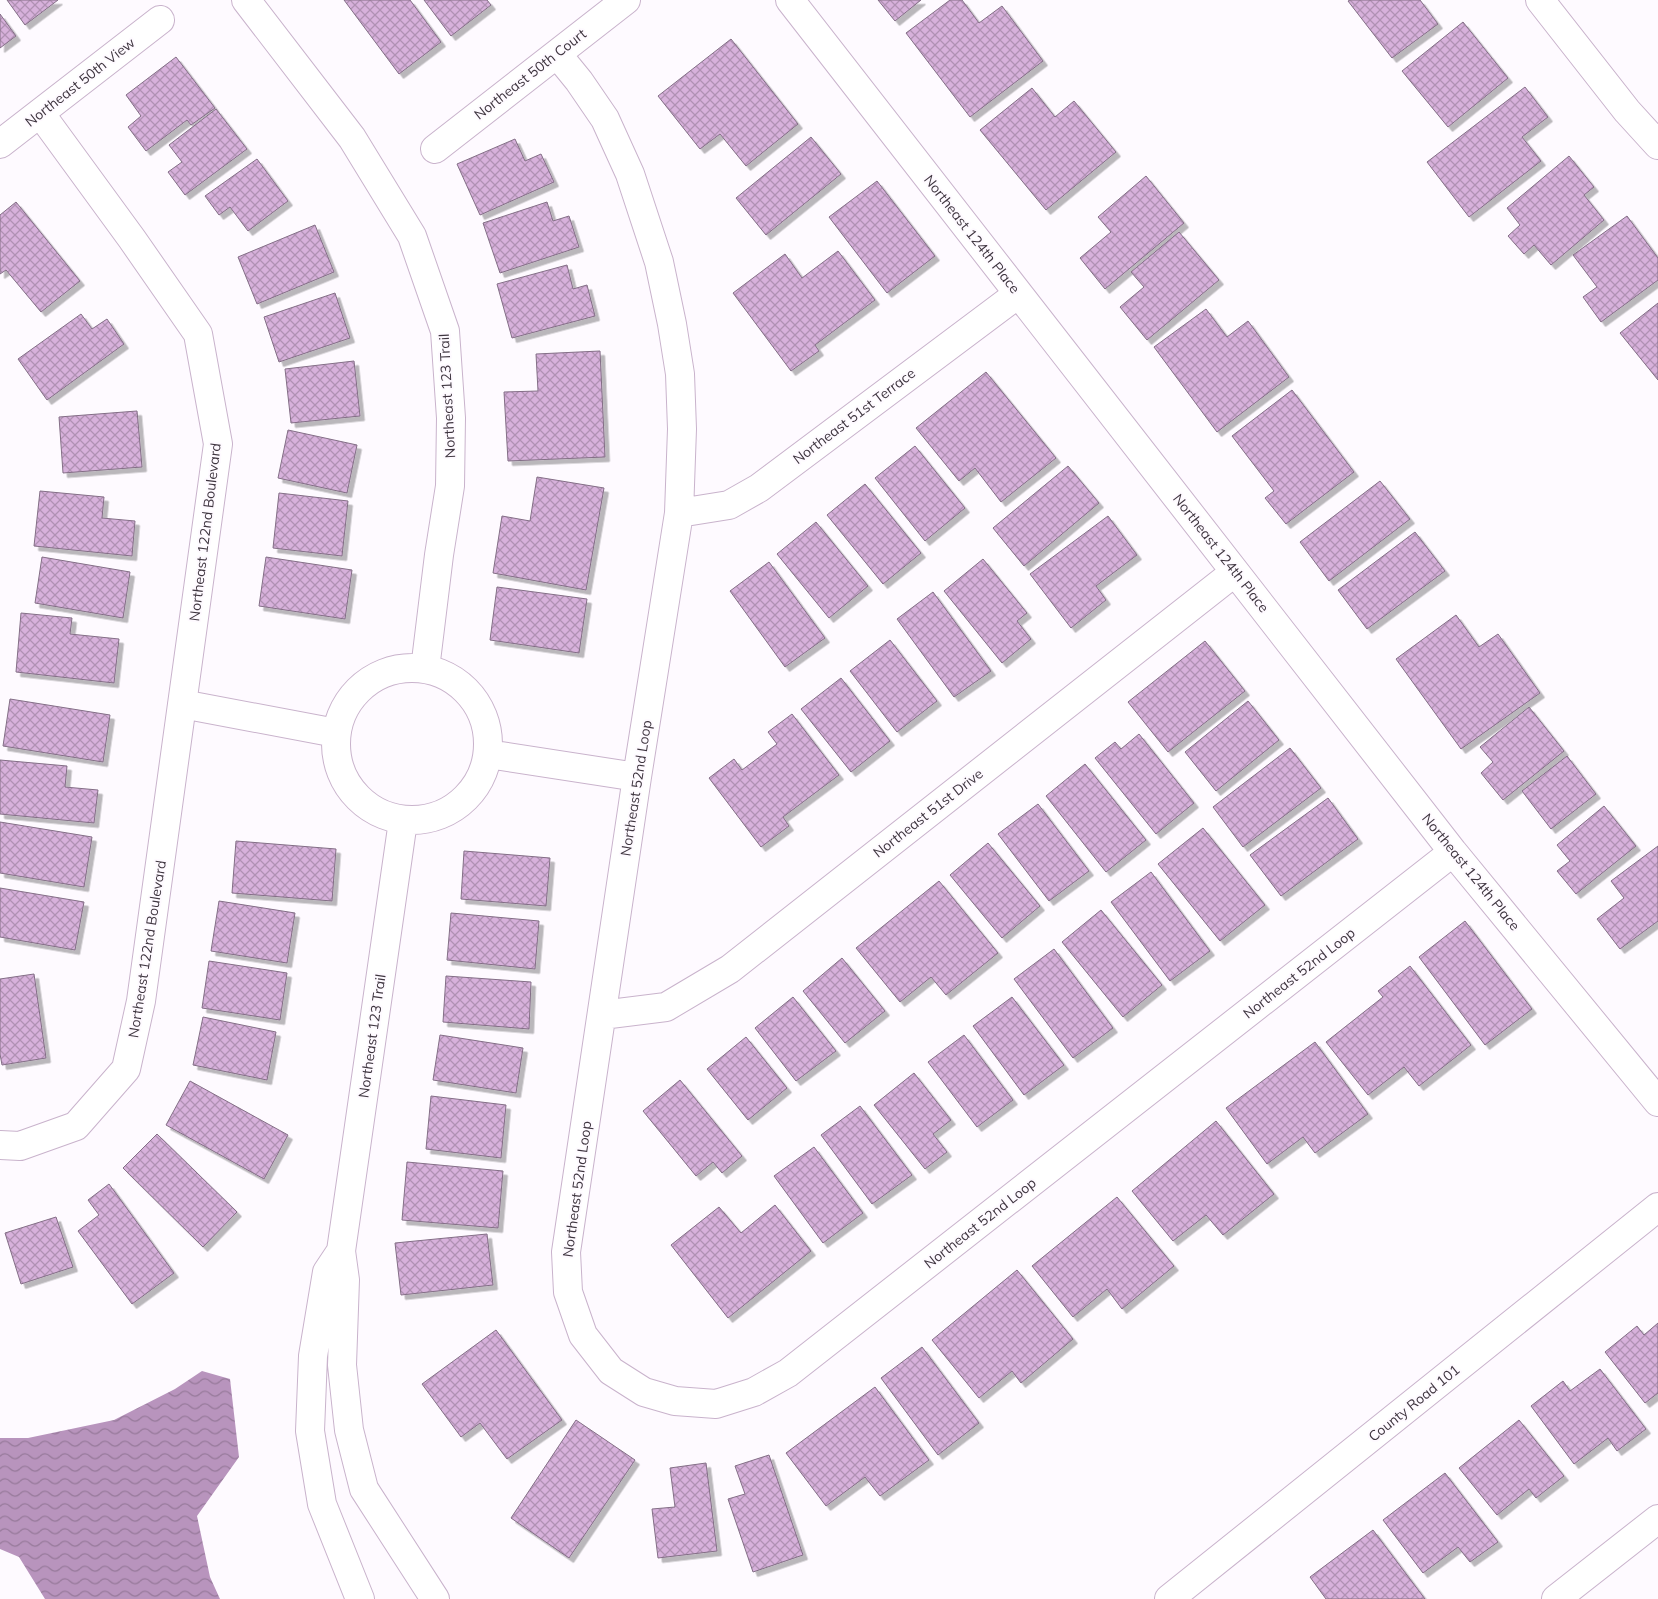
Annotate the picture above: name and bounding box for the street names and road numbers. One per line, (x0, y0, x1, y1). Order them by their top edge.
street label: Northeast 50th Court (470, 25, 590, 123)
street label: Northeast 50th View (21, 33, 139, 131)
street label: Northeast 124th Place (920, 171, 1024, 297)
street label: Northeast 123 Trail (435, 333, 459, 459)
street label: Northeast 51st Terrace (789, 364, 919, 468)
street label: Northeast 122nd Boulevard (185, 442, 225, 622)
street label: Northeast 124th Place (1169, 490, 1273, 616)
street label: Northeast 52nd Loop (616, 719, 656, 857)
street label: Northeast 51st Drive (869, 765, 987, 861)
street label: Northeast 124th Place (1418, 810, 1524, 934)
street label: Northeast 122nd Boulevard (124, 859, 170, 1039)
street label: Northeast 52nd Loop (1239, 924, 1359, 1022)
street label: Northeast 123 Trail (354, 973, 390, 1099)
street label: Northeast 52nd Loop (559, 1120, 595, 1258)
street label: Northeast 52nd Loop (920, 1174, 1040, 1272)
street label: County Road 101 (1365, 1361, 1463, 1445)

